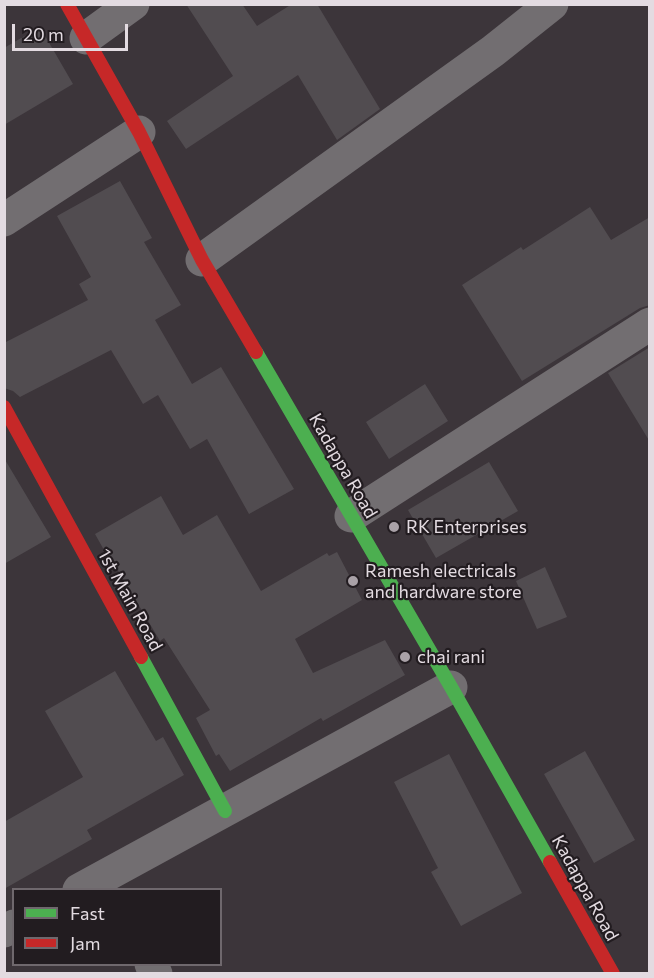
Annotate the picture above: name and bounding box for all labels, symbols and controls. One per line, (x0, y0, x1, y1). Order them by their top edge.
scale bar (15, 12, 130, 50)
text: 20 m (23, 23, 64, 45)
street label: Kadappa Road (304, 410, 382, 522)
place label: RK Enterprises (406, 516, 527, 538)
marker: RK Enterprises (387, 520, 401, 534)
street label: 1st Main Road (93, 545, 167, 655)
place label: Ramesh electricals and hardware store (365, 560, 522, 602)
marker: Ramesh electricals and hardware store (346, 574, 360, 588)
place label: chai rani (417, 646, 485, 668)
marker: chai rani (398, 650, 412, 664)
street label: Kadappa Road (547, 831, 623, 945)
legend (12, 888, 222, 966)
text: Fast (70, 902, 105, 924)
text: Jam (70, 932, 100, 954)

